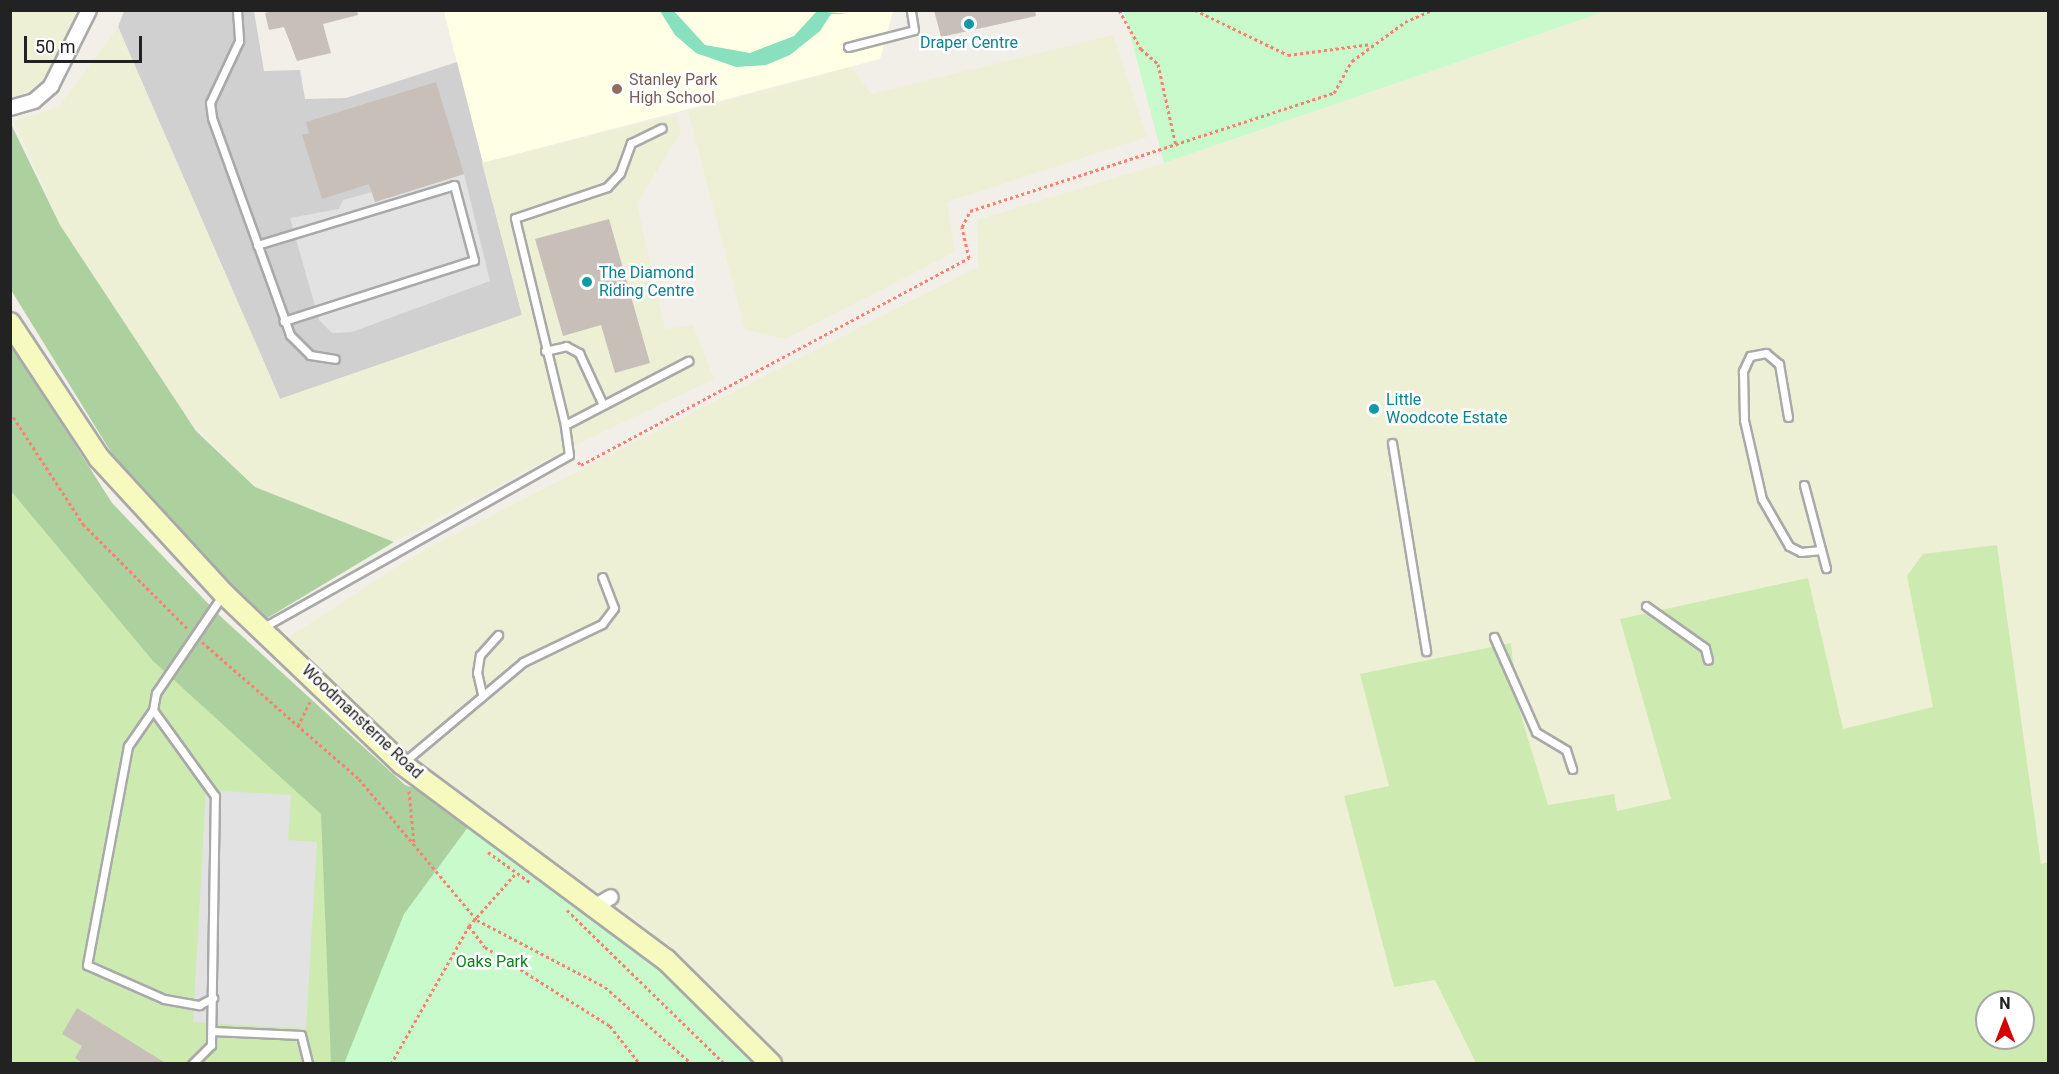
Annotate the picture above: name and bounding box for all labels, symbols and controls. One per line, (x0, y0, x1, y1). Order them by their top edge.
marker: Draper Centre (962, 17, 976, 31)
scale bar (27, 24, 146, 62)
place label: Draper Centre (920, 33, 1018, 53)
text: 50 m (35, 36, 75, 57)
place label: Stanley Park High School (629, 70, 717, 108)
marker: Stanley Park High School (610, 82, 624, 96)
place label: The Diamond Riding Centre (599, 263, 694, 301)
marker: The Diamond Riding Centre (580, 275, 594, 289)
place label: Little Woodcote Estate (1386, 390, 1507, 428)
marker: Little Woodcote Estate (1367, 402, 1381, 416)
street label: Woodmansterne Road (298, 661, 426, 783)
park label: Oaks Park (456, 952, 528, 972)
north arrow (1975, 990, 2035, 1050)
text: N (1999, 994, 2011, 1013)

